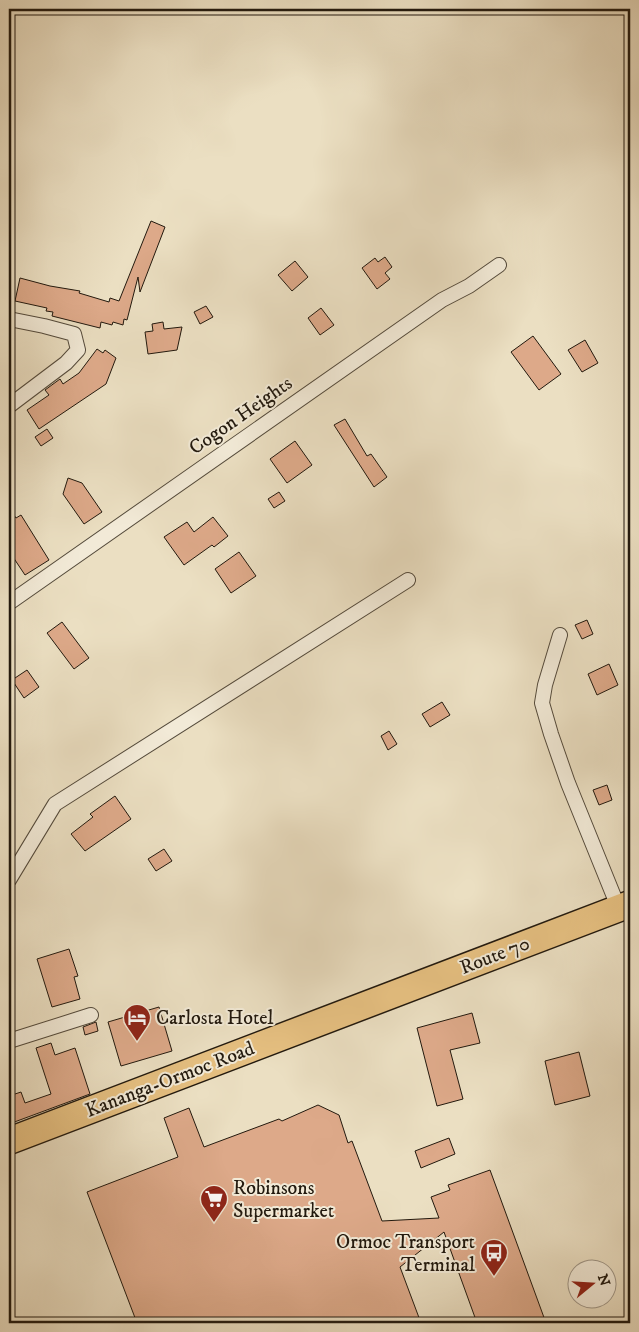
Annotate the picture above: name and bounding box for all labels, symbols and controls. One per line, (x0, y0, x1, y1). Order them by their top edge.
street label: Cogon Heights (185, 371, 298, 461)
street label: Route 70 (457, 931, 533, 981)
hotel icon: Carlosta Hotel (122, 1003, 152, 1042)
place label: Carlosta Hotel (156, 1006, 274, 1031)
street label: Kananga-Ormoc Road (82, 1036, 258, 1124)
place label: Robinsons Supermarket (233, 1176, 334, 1224)
supermarket icon: Robinsons Supermarket (199, 1184, 229, 1223)
place label: Ormoc Transport Terminal (336, 1230, 475, 1278)
bus stop icon: Ormoc Transport Terminal (479, 1238, 509, 1277)
north arrow (566, 1260, 616, 1310)
text: N (593, 1272, 614, 1289)

